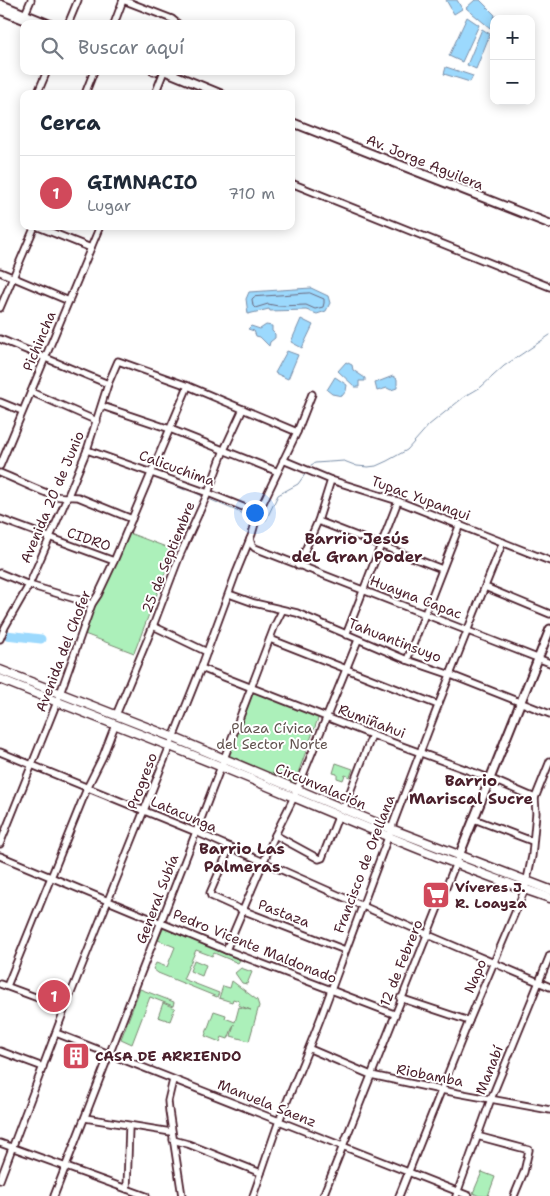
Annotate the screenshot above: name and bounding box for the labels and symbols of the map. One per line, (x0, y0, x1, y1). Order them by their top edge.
street label: Av. Jorge Aguilera (364, 130, 487, 194)
street label: Pichincha (18, 308, 60, 374)
street label: Avenida 20 de Junio (16, 428, 88, 566)
street label: Calicuchima (137, 446, 218, 490)
street label: Tupac Yupanqui (369, 472, 473, 524)
street label: 25 de Septiembre (137, 498, 199, 615)
your location (242, 500, 268, 526)
street label: CIDRO (65, 523, 113, 555)
district label: Barrio Jesús deL Gran Poder (291, 528, 423, 567)
street label: Huayna Capac (367, 571, 465, 623)
street label: Avenida del Chofer (31, 587, 95, 715)
street label: Tahuantinsuyo (346, 614, 444, 666)
street label: Rumiñahui (336, 700, 408, 742)
park label: Plaza Cívica del Sector Norte (216, 719, 328, 753)
street label: Progreso (123, 750, 161, 812)
street label: Circunvalación (273, 759, 370, 813)
district label: Barrio Mariscal Sucre (409, 770, 533, 809)
street label: Latacunga (148, 792, 220, 836)
street label: Francisco de Orellana (329, 792, 399, 936)
district label: Barrio Las Palmeras (199, 838, 285, 877)
street label: General Subía (132, 852, 182, 946)
place label: Víveres J. R. Loayza (455, 878, 527, 912)
supermarket icon: Víveres J. R. Loayza (421, 880, 451, 910)
street label: Pastaza (256, 895, 313, 931)
street label: Pedro Vicente Maldonado (170, 905, 340, 987)
street label: 12 de Febrero (375, 917, 427, 1009)
street label: Napo (460, 956, 490, 996)
pin: 1 (38, 977, 70, 1015)
building icon: CASA DE ARRIENDO (61, 1041, 91, 1071)
street label: Manabí (471, 1043, 507, 1097)
place label: CASA DE ARRIENDO (95, 1047, 241, 1065)
street label: Riobamba (395, 1060, 465, 1090)
street label: Manuela Saenz (215, 1075, 319, 1131)

